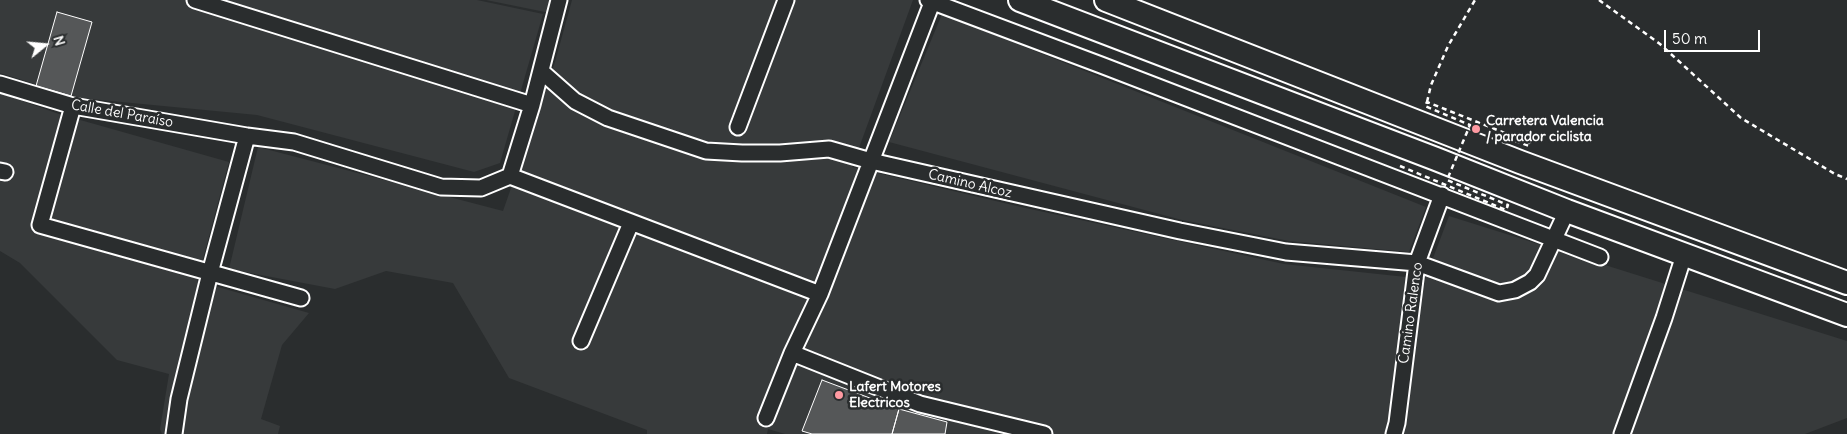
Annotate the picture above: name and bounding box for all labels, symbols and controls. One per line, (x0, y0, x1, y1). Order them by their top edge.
north arrow (20, 20, 70, 70)
scale bar (1667, 20, 1763, 52)
text: 50 m (1672, 29, 1707, 48)
text: N (49, 33, 69, 48)
street label: Calle del Paraíso (70, 97, 174, 131)
place label: Carretera Valencia / parador ciclista (1486, 113, 1604, 146)
marker: Carretera Valencia / parador ciclista (1470, 123, 1482, 135)
street label: Camino Alcoz (927, 166, 1013, 202)
street label: Camino Ralenco (1396, 261, 1426, 365)
place label: Lafert Motores Electricos (849, 379, 941, 412)
marker: Lafert Motores Electricos (833, 389, 845, 401)

